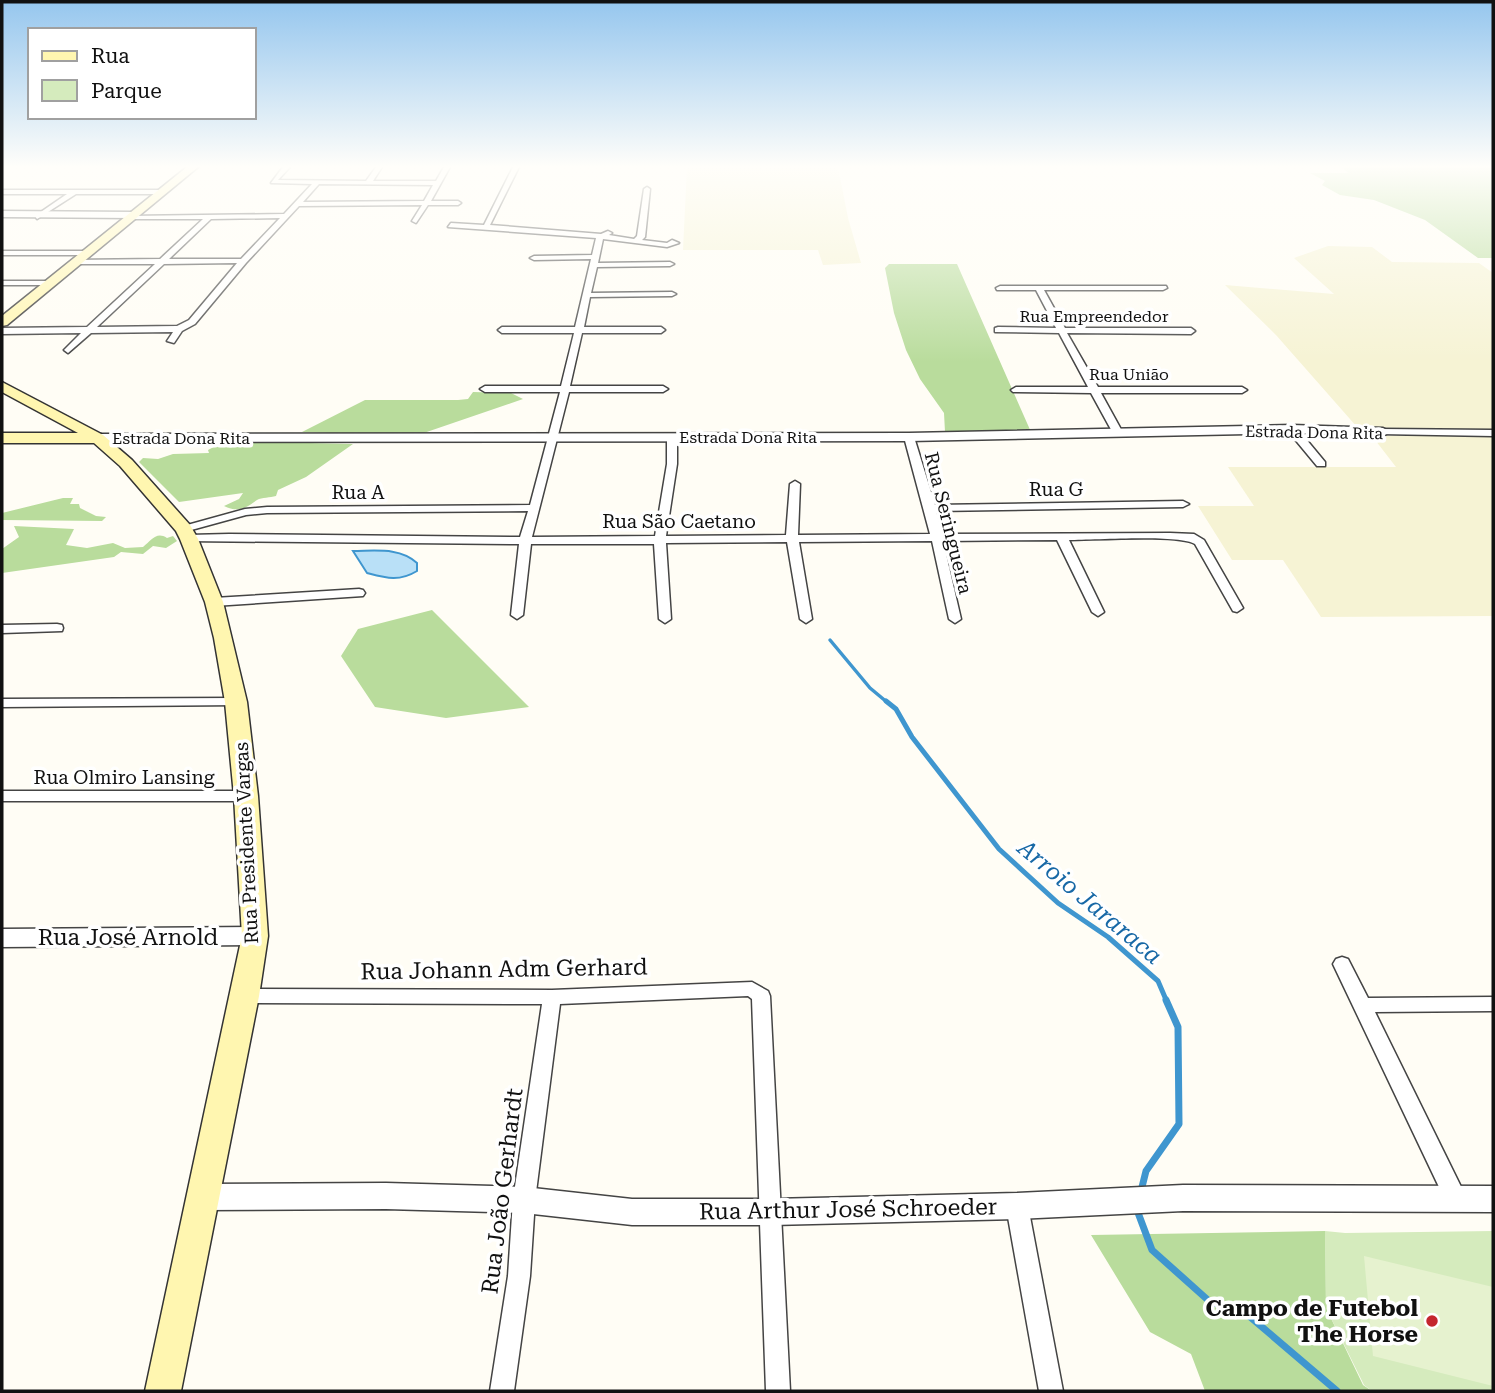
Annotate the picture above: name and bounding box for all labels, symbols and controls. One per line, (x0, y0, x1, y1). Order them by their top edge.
legend (28, 28, 256, 119)
text: Rua (91, 44, 130, 68)
text: Parque (91, 79, 162, 103)
street label: Rua Empreendedor (1020, 307, 1169, 326)
street label: Rua União (1089, 365, 1169, 384)
street label: Estrada Dona Rita (1245, 422, 1383, 443)
street label: Estrada Dona Rita (679, 428, 817, 447)
street label: Estrada Dona Rita (112, 429, 250, 448)
street label: Rua Seringueira (920, 450, 977, 597)
street label: Rua G (1029, 478, 1084, 501)
street label: Rua A (331, 481, 385, 504)
street label: Rua São Caetano (602, 510, 756, 533)
street label: Rua Presidente Vargas (230, 742, 263, 944)
street label: Rua Olmiro Lansing (34, 766, 215, 789)
water label: Arroio Jararaca (1011, 832, 1168, 970)
street label: Rua José Arnold (38, 924, 219, 951)
street label: Rua Johann Adm Gerhard (360, 953, 648, 986)
street label: Rua João Gerhardt (476, 1086, 529, 1296)
street label: Rua Arthur José Schroeder (699, 1193, 997, 1226)
place label: Campo de Futebol The Horse (1206, 1295, 1418, 1348)
marker: Campo de Futebol The Horse (1424, 1313, 1440, 1329)

